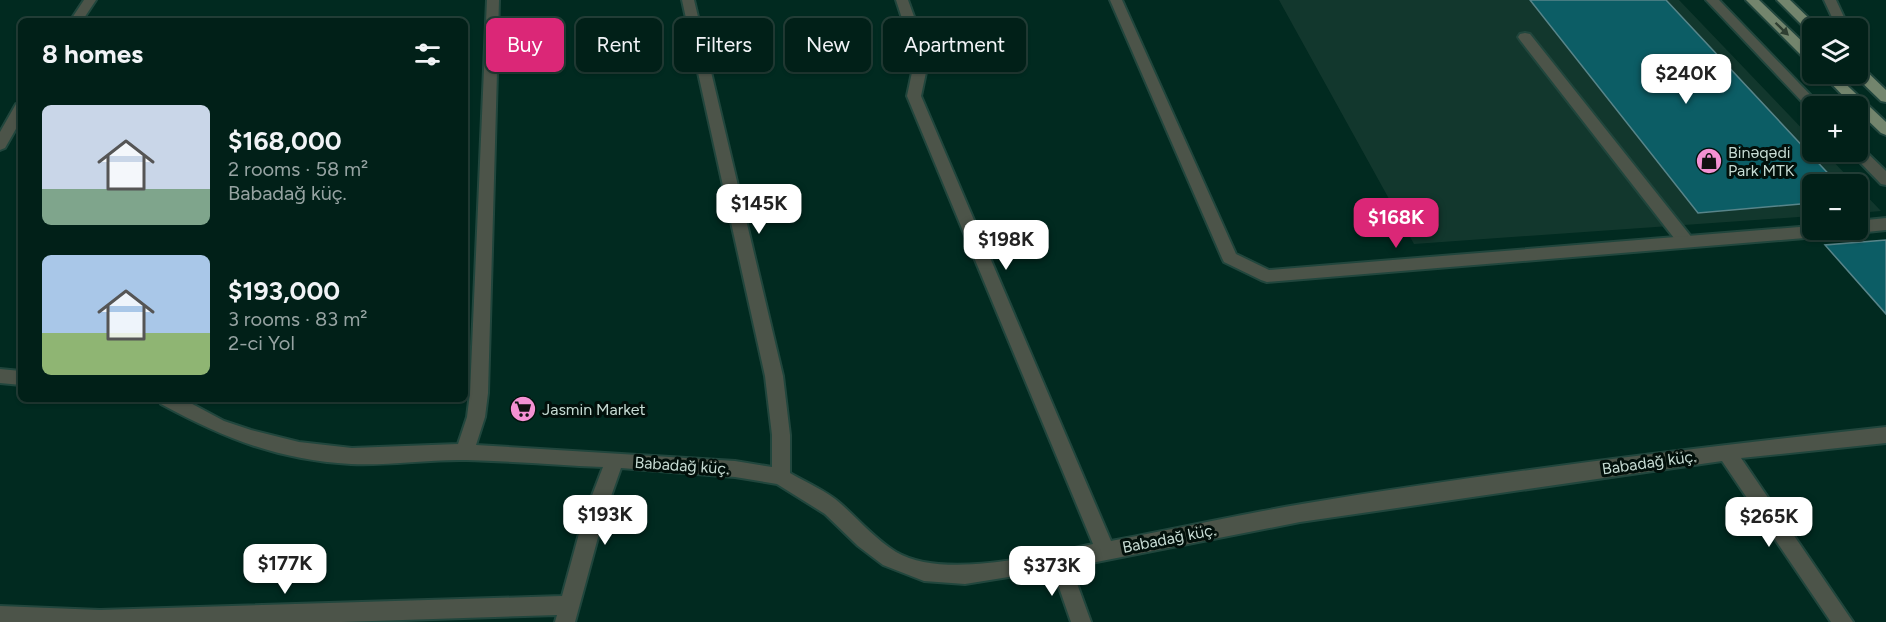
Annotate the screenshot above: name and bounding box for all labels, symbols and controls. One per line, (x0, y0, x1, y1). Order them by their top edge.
chip: Buy (486, 18, 564, 72)
chip: Rent (576, 18, 662, 72)
chip: Filters (674, 18, 773, 72)
chip: New (785, 18, 871, 72)
chip: Apartment (883, 18, 1026, 72)
map controls (1802, 18, 1868, 240)
button: layers (1802, 18, 1868, 84)
one-way arrow (1775, 22, 1790, 36)
text: 8 homes (42, 38, 143, 70)
icon: filters (411, 38, 444, 71)
pin: $240K (1644, 54, 1728, 105)
text: $240K (1655, 61, 1717, 85)
button: + (1802, 96, 1868, 162)
text: $168,000 (228, 125, 342, 157)
icon: home (90, 129, 162, 201)
place label: Binəqədi Park MTK (1728, 143, 1795, 180)
shop icon: Binəqədi Park MTK (1694, 146, 1724, 176)
text: 2 rooms · 58 m² (228, 157, 368, 181)
button: − (1802, 174, 1868, 240)
text: Babadağ küç. (228, 181, 347, 205)
pin: $145K (717, 184, 801, 235)
text: $145K (730, 191, 788, 215)
pin: $168K (1354, 198, 1438, 249)
text: $168K (1368, 205, 1424, 229)
pin: $198K (964, 220, 1048, 271)
text: $198K (978, 227, 1034, 251)
text: $193,000 (228, 275, 340, 307)
icon: home (90, 279, 162, 351)
text: 3 rooms · 83 m² (228, 307, 367, 331)
text: 2-ci Yol (228, 331, 295, 355)
supermarket icon: Jasmin Market (508, 394, 538, 424)
place label: Jasmin Market (542, 400, 646, 419)
street label: Babadağ küç. (1601, 446, 1697, 479)
street label: Babadağ küç. (634, 453, 730, 478)
pin: $193K (563, 495, 647, 546)
pin: $265K (1727, 497, 1811, 548)
text: $193K (577, 502, 633, 526)
text: $265K (1739, 504, 1799, 528)
street label: Babadağ küç. (1121, 520, 1218, 557)
pin: $177K (243, 544, 327, 595)
pin: $373K (1010, 546, 1094, 597)
text: $177K (257, 551, 313, 575)
text: $373K (1023, 553, 1081, 577)

